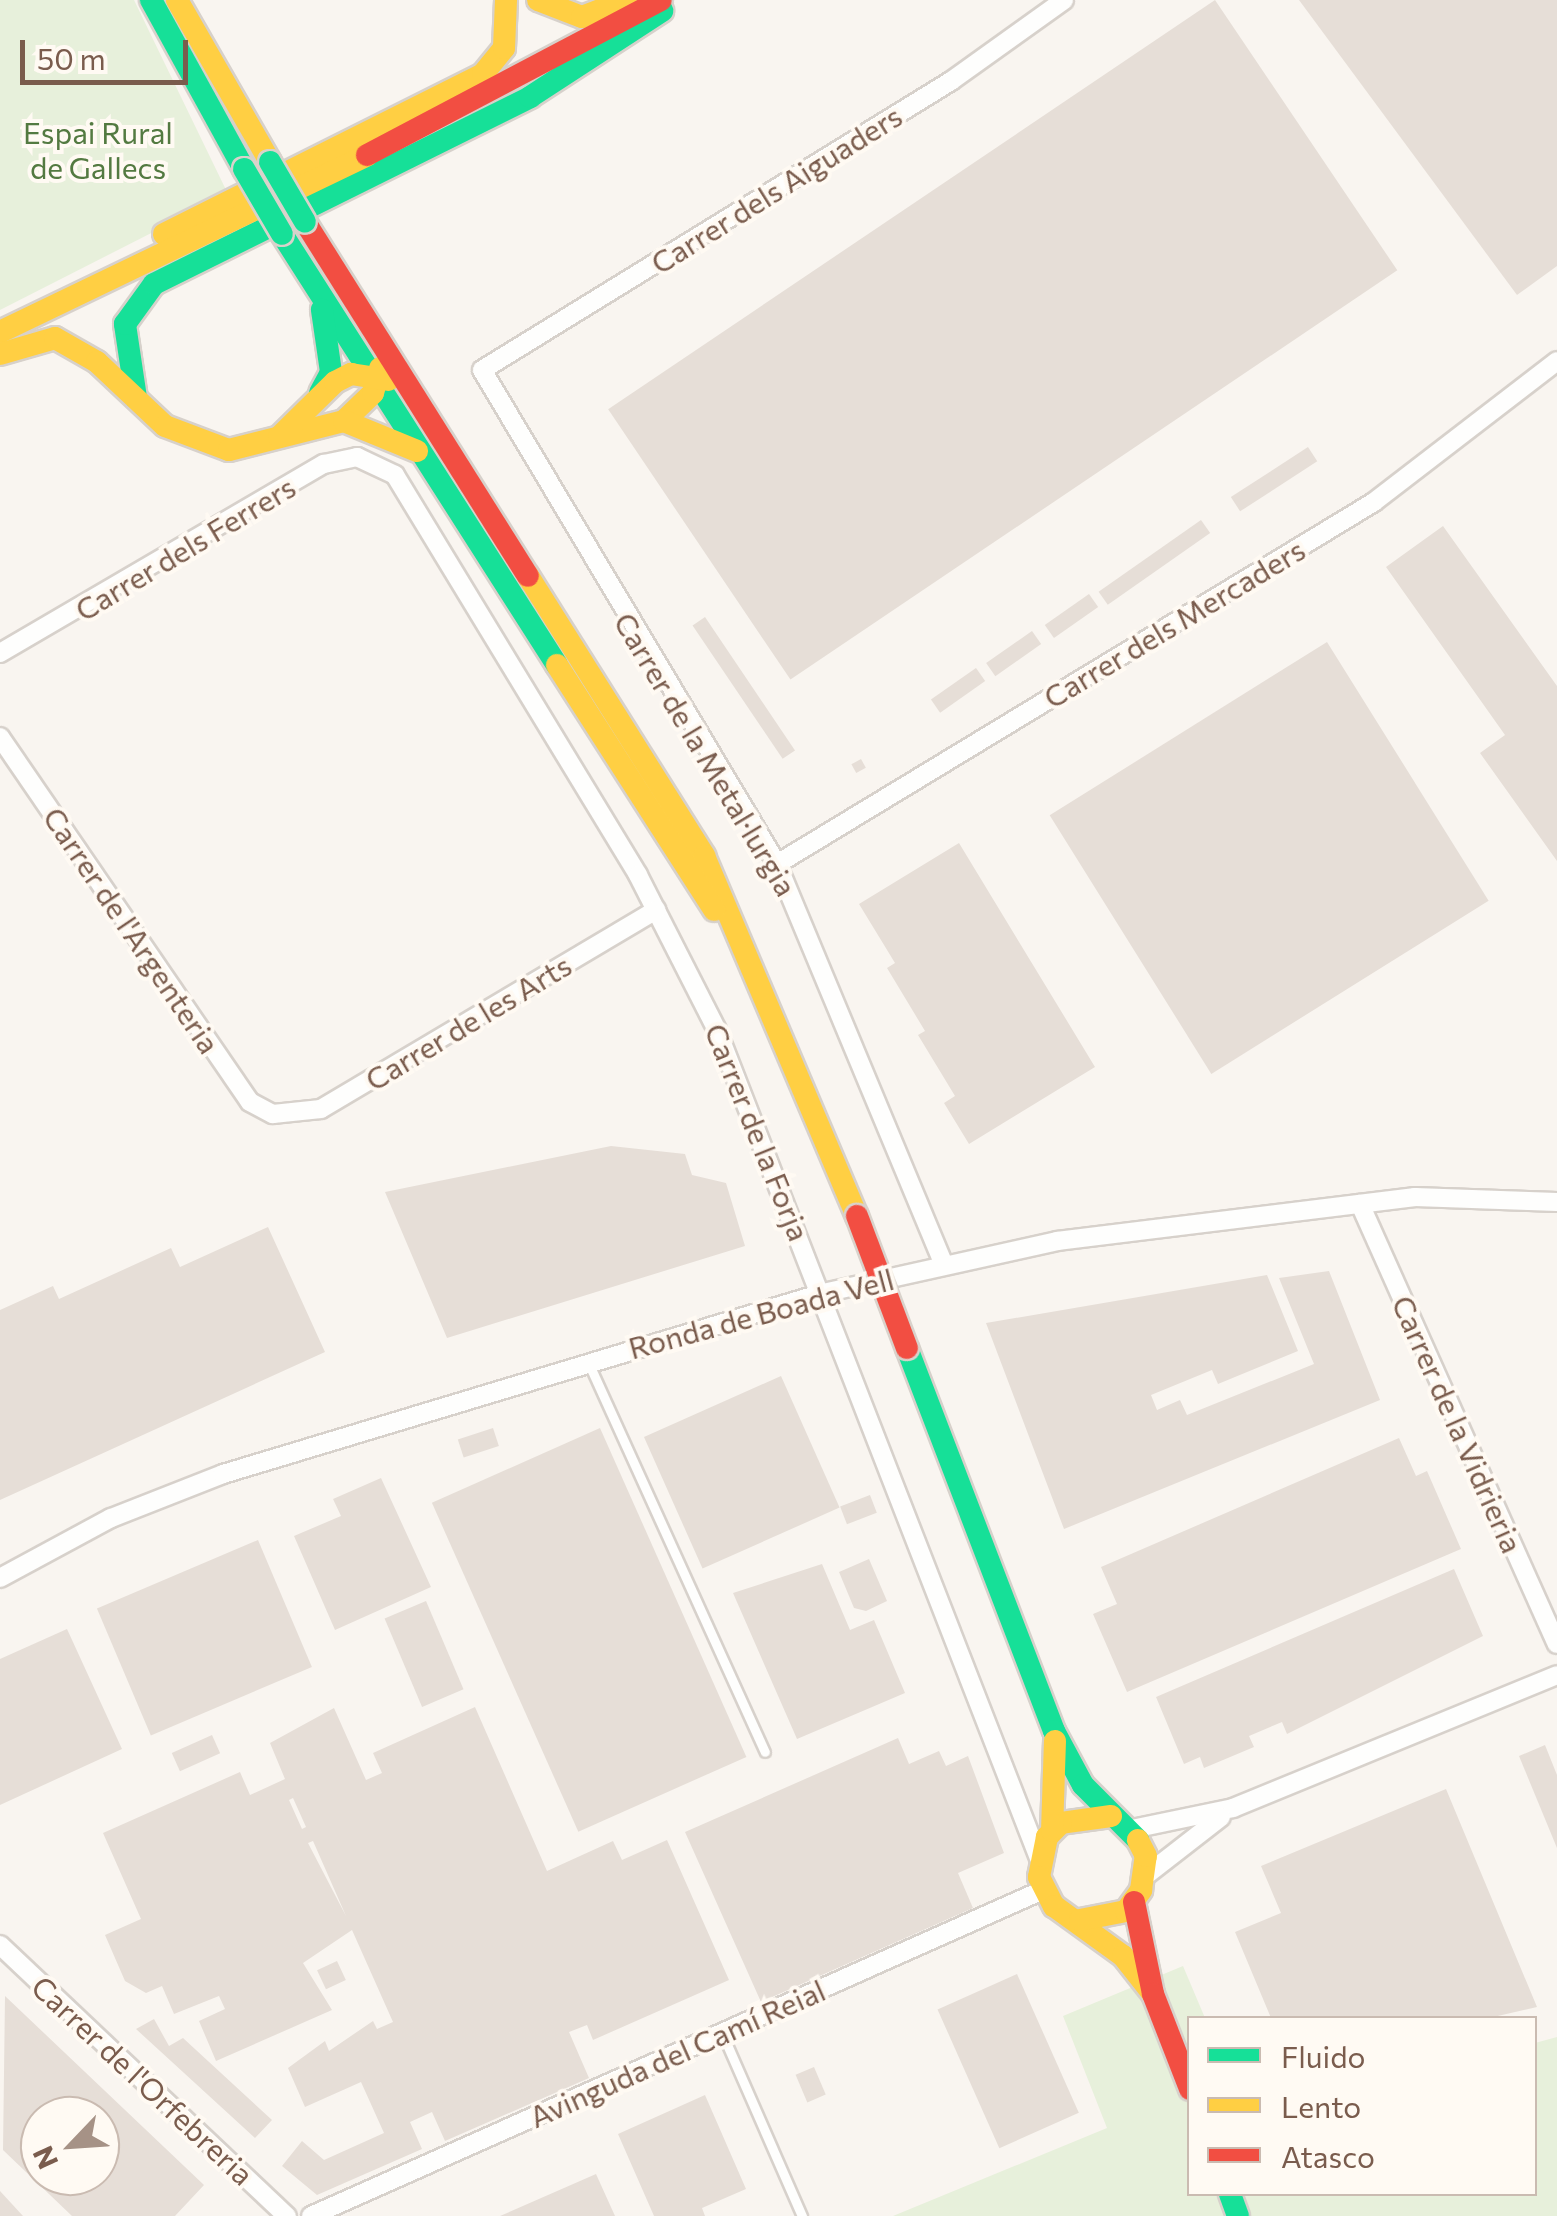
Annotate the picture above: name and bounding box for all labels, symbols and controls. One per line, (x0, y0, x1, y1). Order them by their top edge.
scale bar (25, 20, 192, 82)
text: 50 m (37, 39, 106, 76)
street label: Carrer dels Aiguaders (644, 97, 908, 281)
park label: Espai Rural de Gallecs (23, 114, 173, 184)
street label: Carrer dels Ferrers (69, 468, 301, 628)
street label: Carrer dels Mercaders (1037, 531, 1311, 715)
street label: Carrer de la Metal·lurgia (607, 606, 805, 902)
street label: Carrer de l'Argenteria (36, 800, 228, 1060)
street label: Carrer de les Arts (359, 946, 577, 1098)
street label: Carrer de la Forja (698, 1018, 818, 1246)
street label: Ronda de Boada Vell (624, 1260, 898, 1366)
street label: Carrer de la Vidrieria (1385, 1290, 1531, 1558)
street label: Carrer de l'Orfebreria (25, 1968, 261, 2192)
street label: Avinguda del Camí Reial (524, 1971, 830, 2135)
legend (1187, 2016, 1537, 2196)
text: Fluido (1281, 2037, 1366, 2074)
text: Lento (1281, 2087, 1361, 2124)
north arrow (20, 2096, 120, 2196)
text: Atasco (1281, 2137, 1375, 2174)
text: N (25, 2141, 64, 2175)

